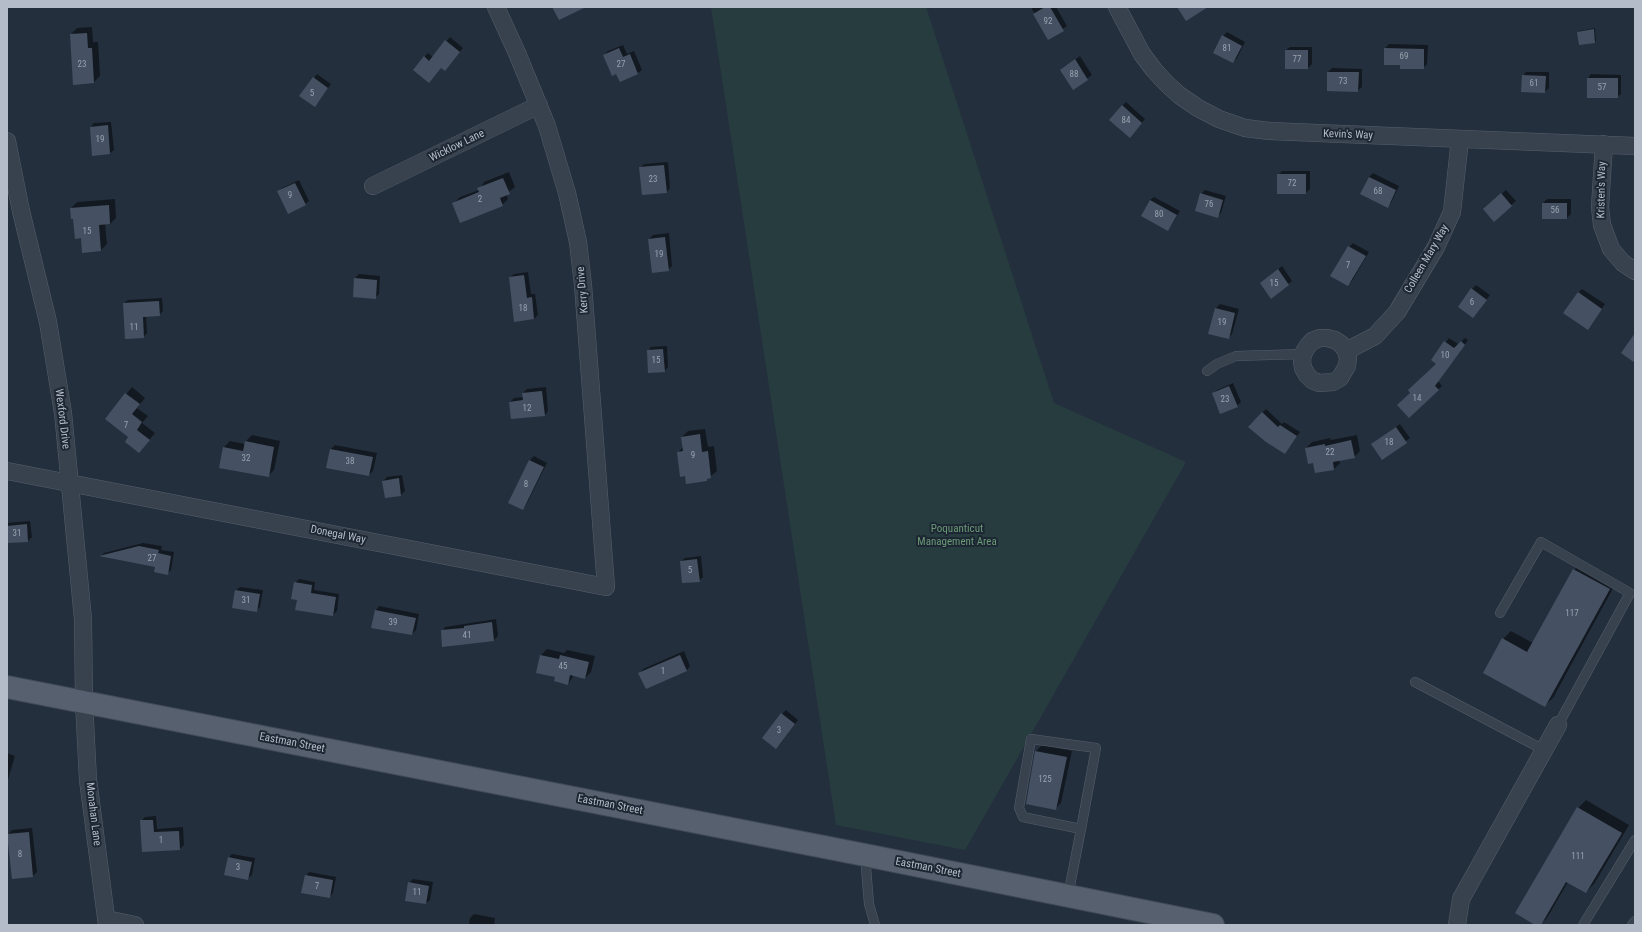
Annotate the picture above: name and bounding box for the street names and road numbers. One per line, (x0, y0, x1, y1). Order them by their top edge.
street label: Wicklow Lane (427, 127, 487, 165)
street label: Kevin's Way (1323, 128, 1373, 142)
street label: Kristen's Way (1595, 161, 1609, 219)
street label: Colleen Mary Way (1402, 222, 1452, 296)
street label: Kerry Drive (574, 266, 592, 314)
street label: Wexford Drive (52, 388, 72, 450)
street label: Donegal Way (309, 523, 367, 547)
street label: Eastman Street (258, 730, 326, 756)
street label: Monahan Lane (83, 782, 103, 846)
street label: Eastman Street (576, 792, 644, 818)
street label: Eastman Street (894, 855, 962, 881)

